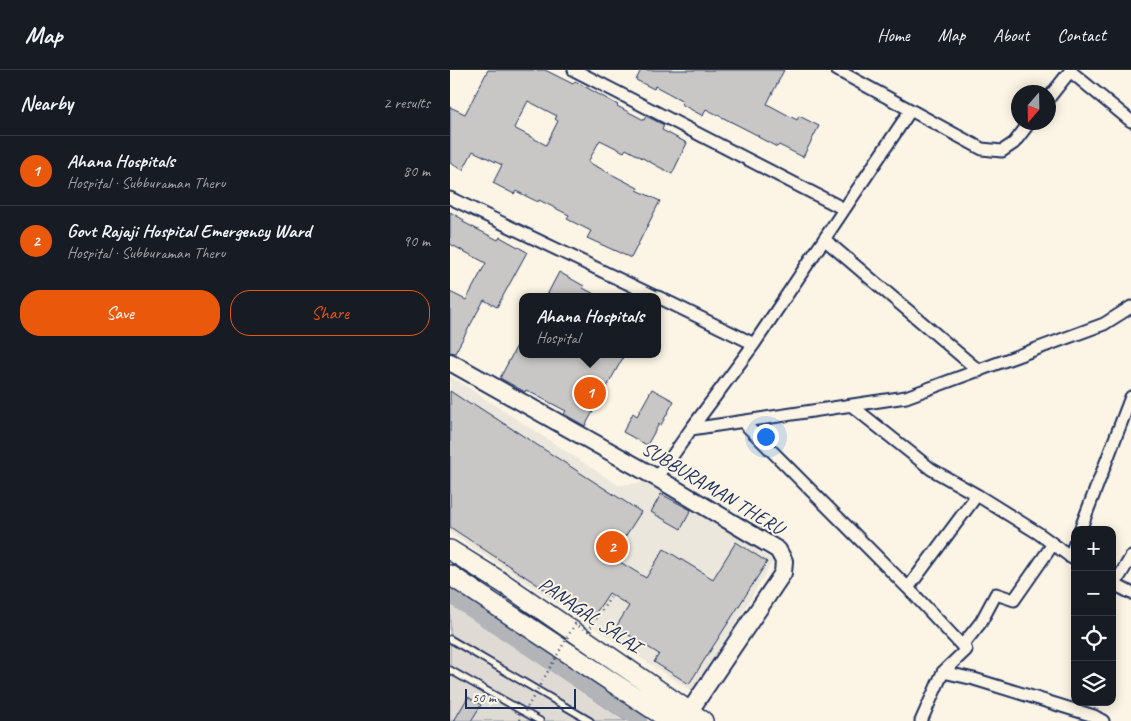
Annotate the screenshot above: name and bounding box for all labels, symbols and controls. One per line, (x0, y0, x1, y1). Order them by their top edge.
text: Map (25, 20, 62, 50)
text: Home (877, 24, 910, 46)
text: Map (938, 24, 965, 46)
text: About (993, 24, 1029, 46)
text: Contact (1057, 24, 1106, 46)
north arrow (1011, 85, 1056, 130)
text: Nearby (20, 90, 73, 116)
text: 2 results (383, 93, 430, 113)
text: Ahana Hospitals (67, 149, 175, 173)
text: 1 (32, 161, 40, 181)
text: 80 m (403, 161, 430, 181)
text: Hospital · Subburaman Theru (67, 173, 225, 193)
text: Govt Rajaji Hospital Emergency Ward (67, 219, 311, 243)
text: 2 (32, 231, 40, 251)
text: 90 m (403, 231, 430, 251)
text: Hospital · Subburaman Theru (67, 243, 225, 263)
button: Save (20, 290, 220, 336)
button: Share (230, 290, 430, 336)
popup (519, 293, 661, 358)
text: Ahana Hospitals (536, 304, 644, 328)
text: Hospital (536, 328, 580, 348)
pin: 1 (574, 374, 606, 412)
your location (753, 424, 779, 450)
street label: SUBBURAMAN THERU (637, 436, 791, 542)
map controls (1071, 526, 1116, 706)
button: + (1071, 526, 1116, 571)
pin: 2 (596, 528, 628, 566)
button: − (1071, 571, 1116, 616)
street label: PANAGAL SALAI (534, 572, 649, 661)
button: locate (1071, 616, 1116, 661)
button: layers (1071, 661, 1116, 706)
scale bar (465, 686, 576, 709)
text: 50 m (472, 689, 496, 706)

